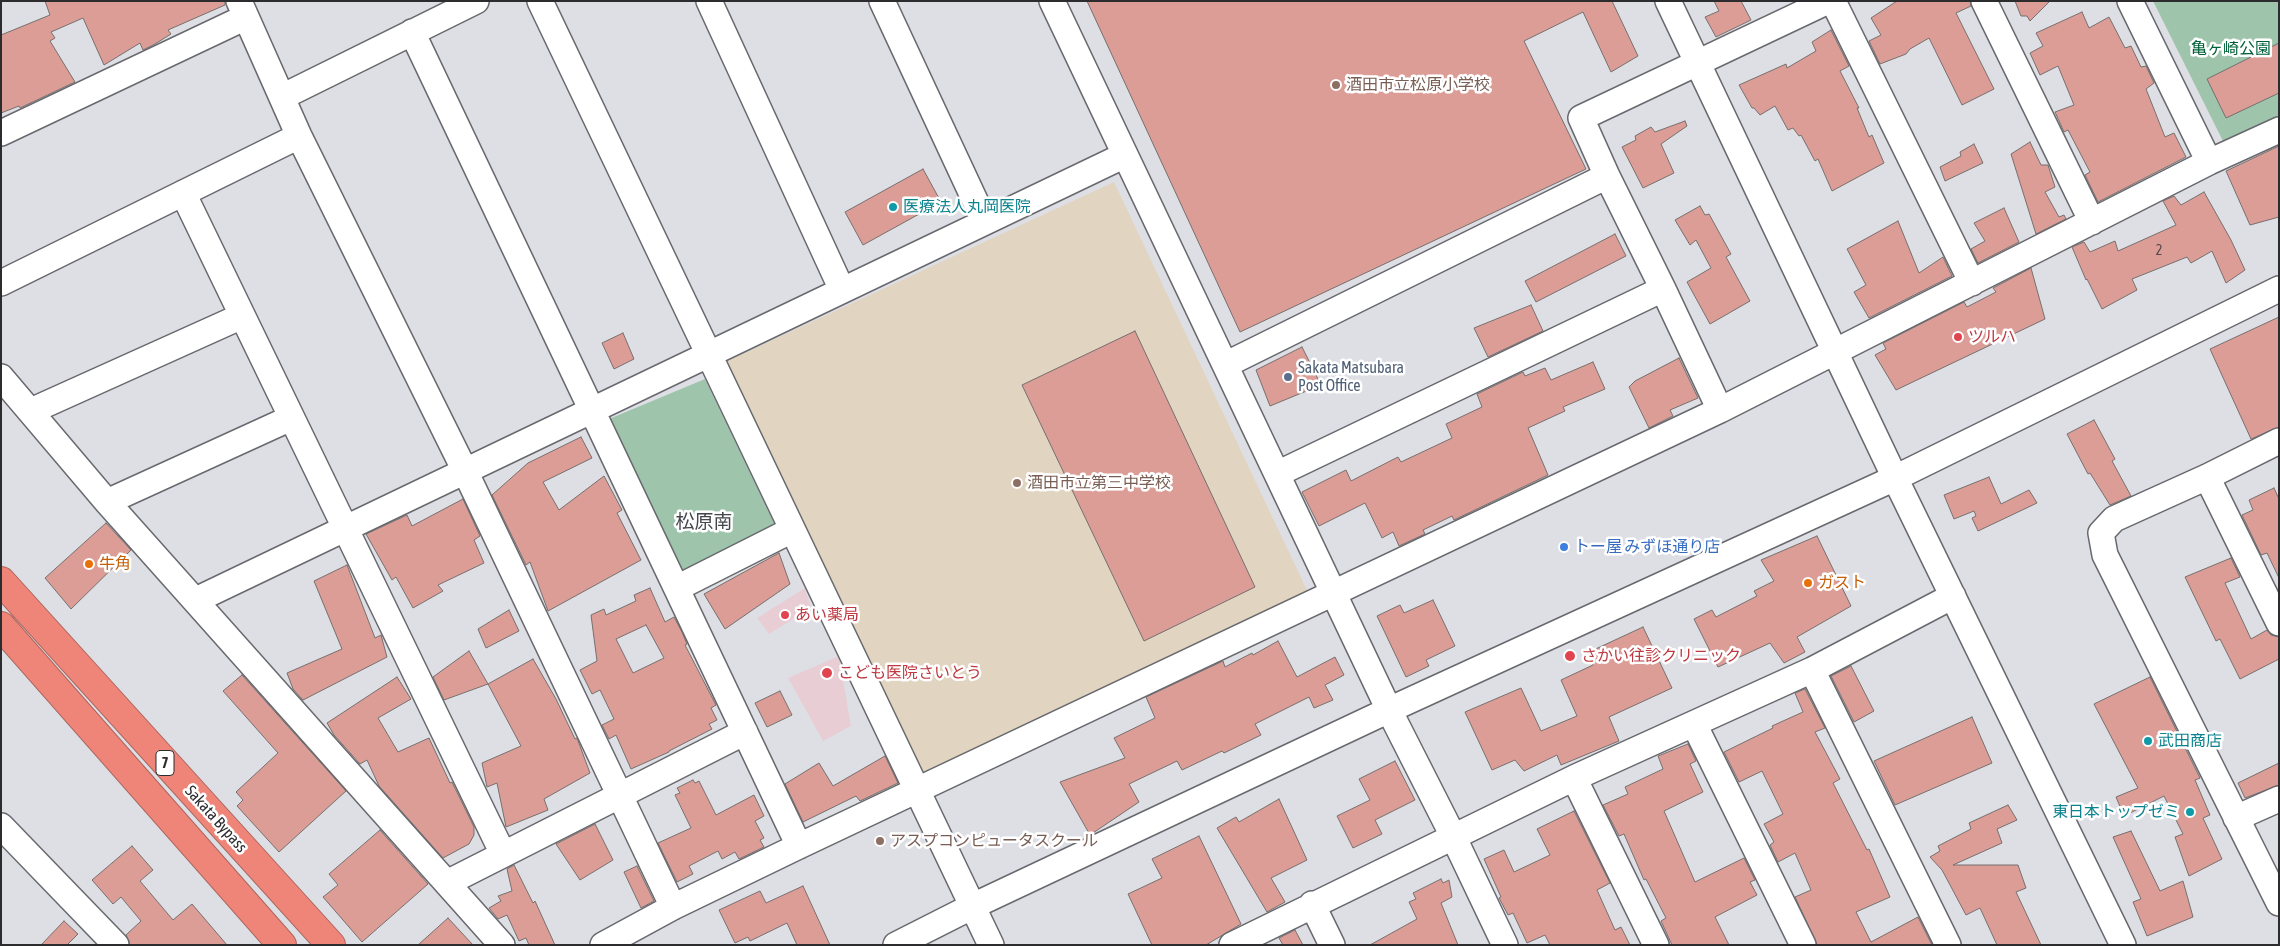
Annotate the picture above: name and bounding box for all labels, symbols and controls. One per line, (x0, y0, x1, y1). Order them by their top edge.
park label: 亀ヶ崎公園 (2191, 39, 2271, 59)
place label: 酒田市立松原小学校 (1346, 75, 1490, 95)
marker: 酒田市立松原小学校 (1330, 79, 1342, 91)
place label: 医療法人丸岡医院 (903, 197, 1031, 217)
marker: 医療法人丸岡医院 (887, 201, 899, 213)
house number: 2 (2156, 243, 2162, 259)
place label: ツルハ (1968, 327, 2016, 347)
marker: ツルハ (1952, 331, 1964, 343)
place label: Sakata Matsubara Post Office (1298, 358, 1404, 396)
marker: Sakata Matsubara Post Office (1282, 371, 1294, 383)
place label: 酒田市立第三中学校 (1027, 473, 1171, 493)
marker: 酒田市立第三中学校 (1011, 477, 1023, 489)
district label: 松原南 (676, 511, 732, 533)
place label: トー屋 みずほ通り店 (1574, 537, 1720, 557)
marker: トー屋 みずほ通り店 (1558, 541, 1570, 553)
place label: 牛角 (99, 554, 131, 574)
marker: 牛角 (83, 558, 95, 570)
place label: ガスト (1818, 573, 1866, 593)
marker: ガスト (1802, 577, 1814, 589)
place label: あい薬局 (795, 605, 859, 625)
marker: あい薬局 (779, 609, 791, 621)
place label: さかい往診クリニック (1581, 646, 1741, 666)
marker: さかい往診クリニック (1563, 649, 1577, 663)
place label: こども医院さいとう (838, 663, 982, 683)
marker: こども医院さいとう (820, 666, 834, 680)
place label: 武田商店 (2158, 731, 2222, 751)
marker: 武田商店 (2142, 735, 2154, 747)
road number: 7 (156, 750, 174, 776)
street label: Sakata Bypass (181, 782, 251, 856)
place label: 東日本トップゼミ (2052, 802, 2180, 822)
marker: 東日本トップゼミ (2184, 806, 2196, 818)
place label: アスプコンピュータスクール (890, 831, 1098, 851)
marker: アスプコンピュータスクール (874, 835, 886, 847)

